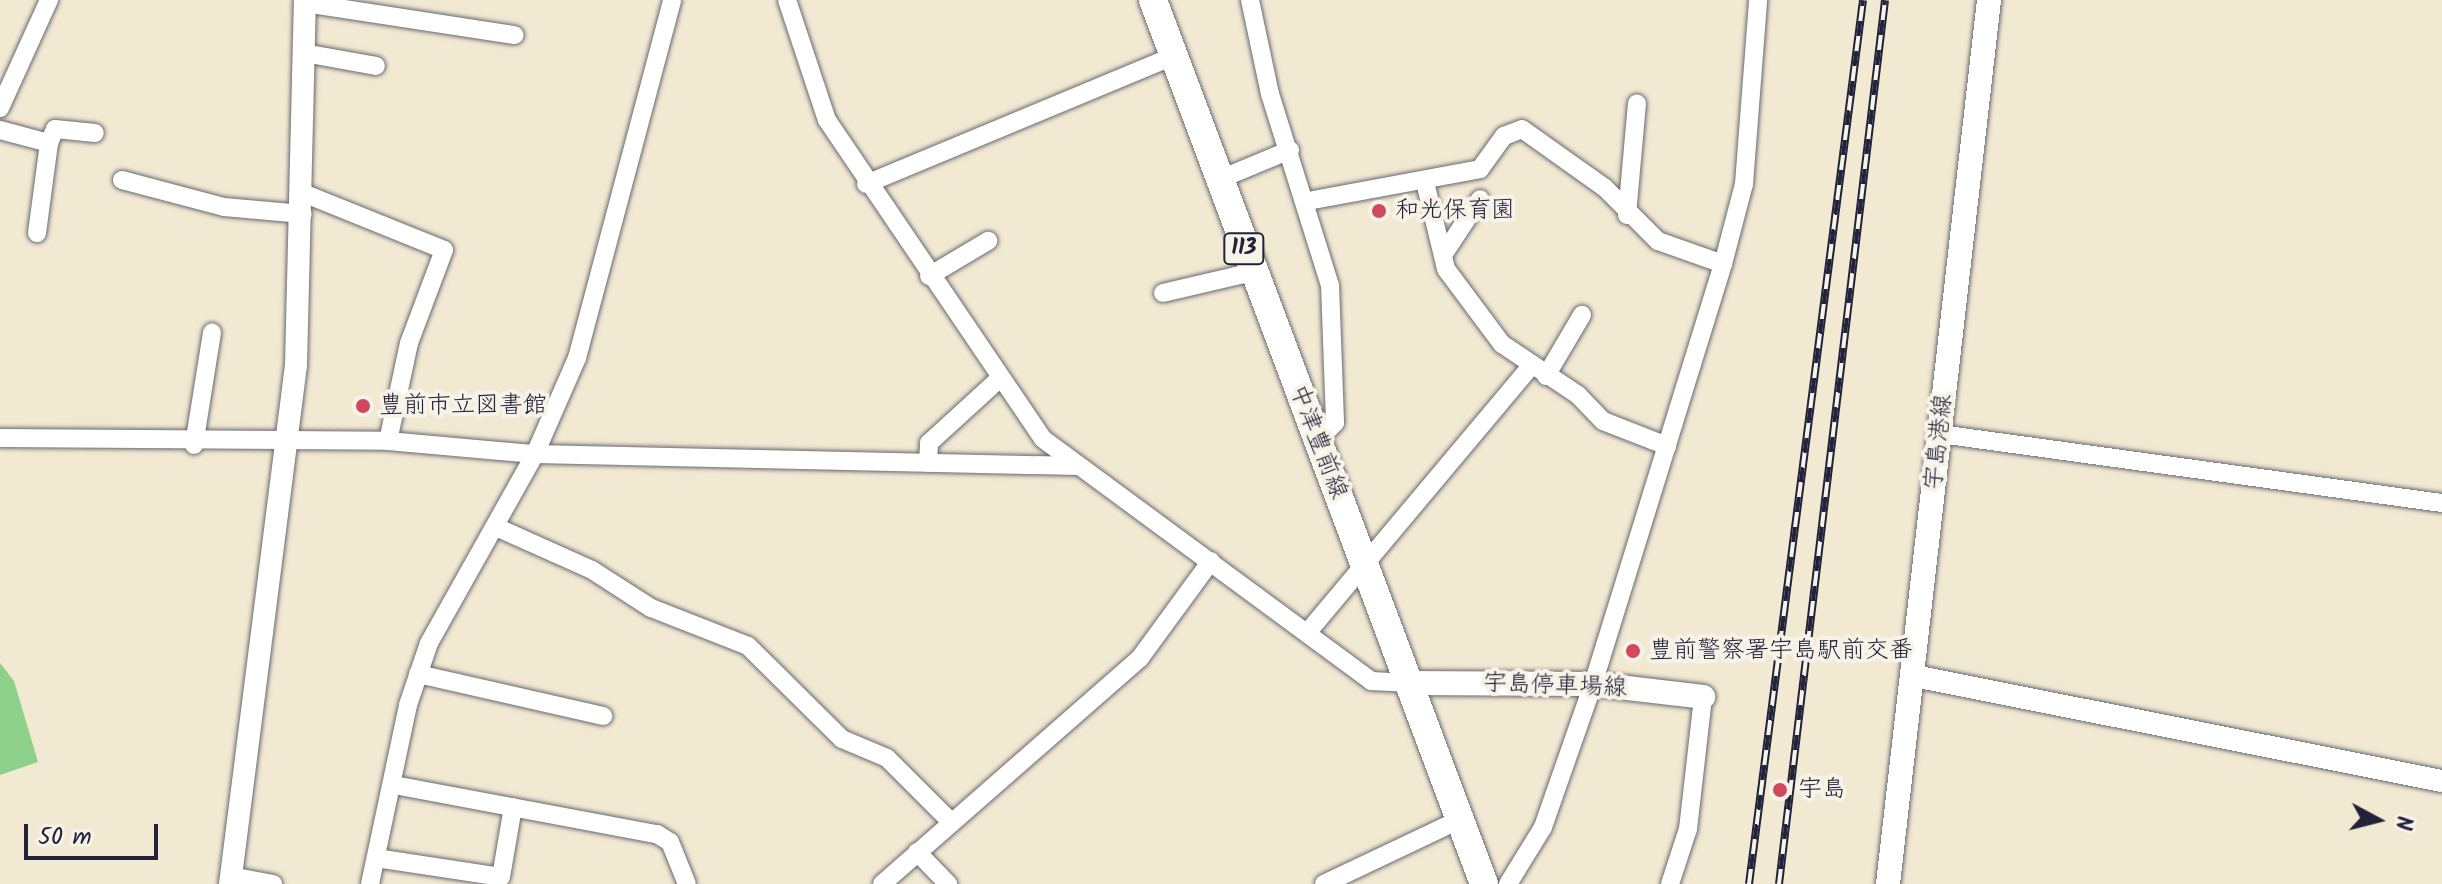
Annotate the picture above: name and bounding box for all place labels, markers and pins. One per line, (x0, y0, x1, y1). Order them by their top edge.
place label: 和光保育園 (1395, 197, 1515, 225)
marker: 和光保育園 (1370, 202, 1388, 220)
place label: 豊前市立図書館 (379, 392, 547, 420)
marker: 豊前市立図書館 (354, 397, 372, 415)
place label: 豊前警察署宇島駅前交番 (1649, 637, 1913, 665)
marker: 豊前警察署宇島駅前交番 (1624, 642, 1642, 660)
place label: 宇島 (1798, 776, 1846, 804)
marker: 宇島 (1769, 779, 1791, 801)

